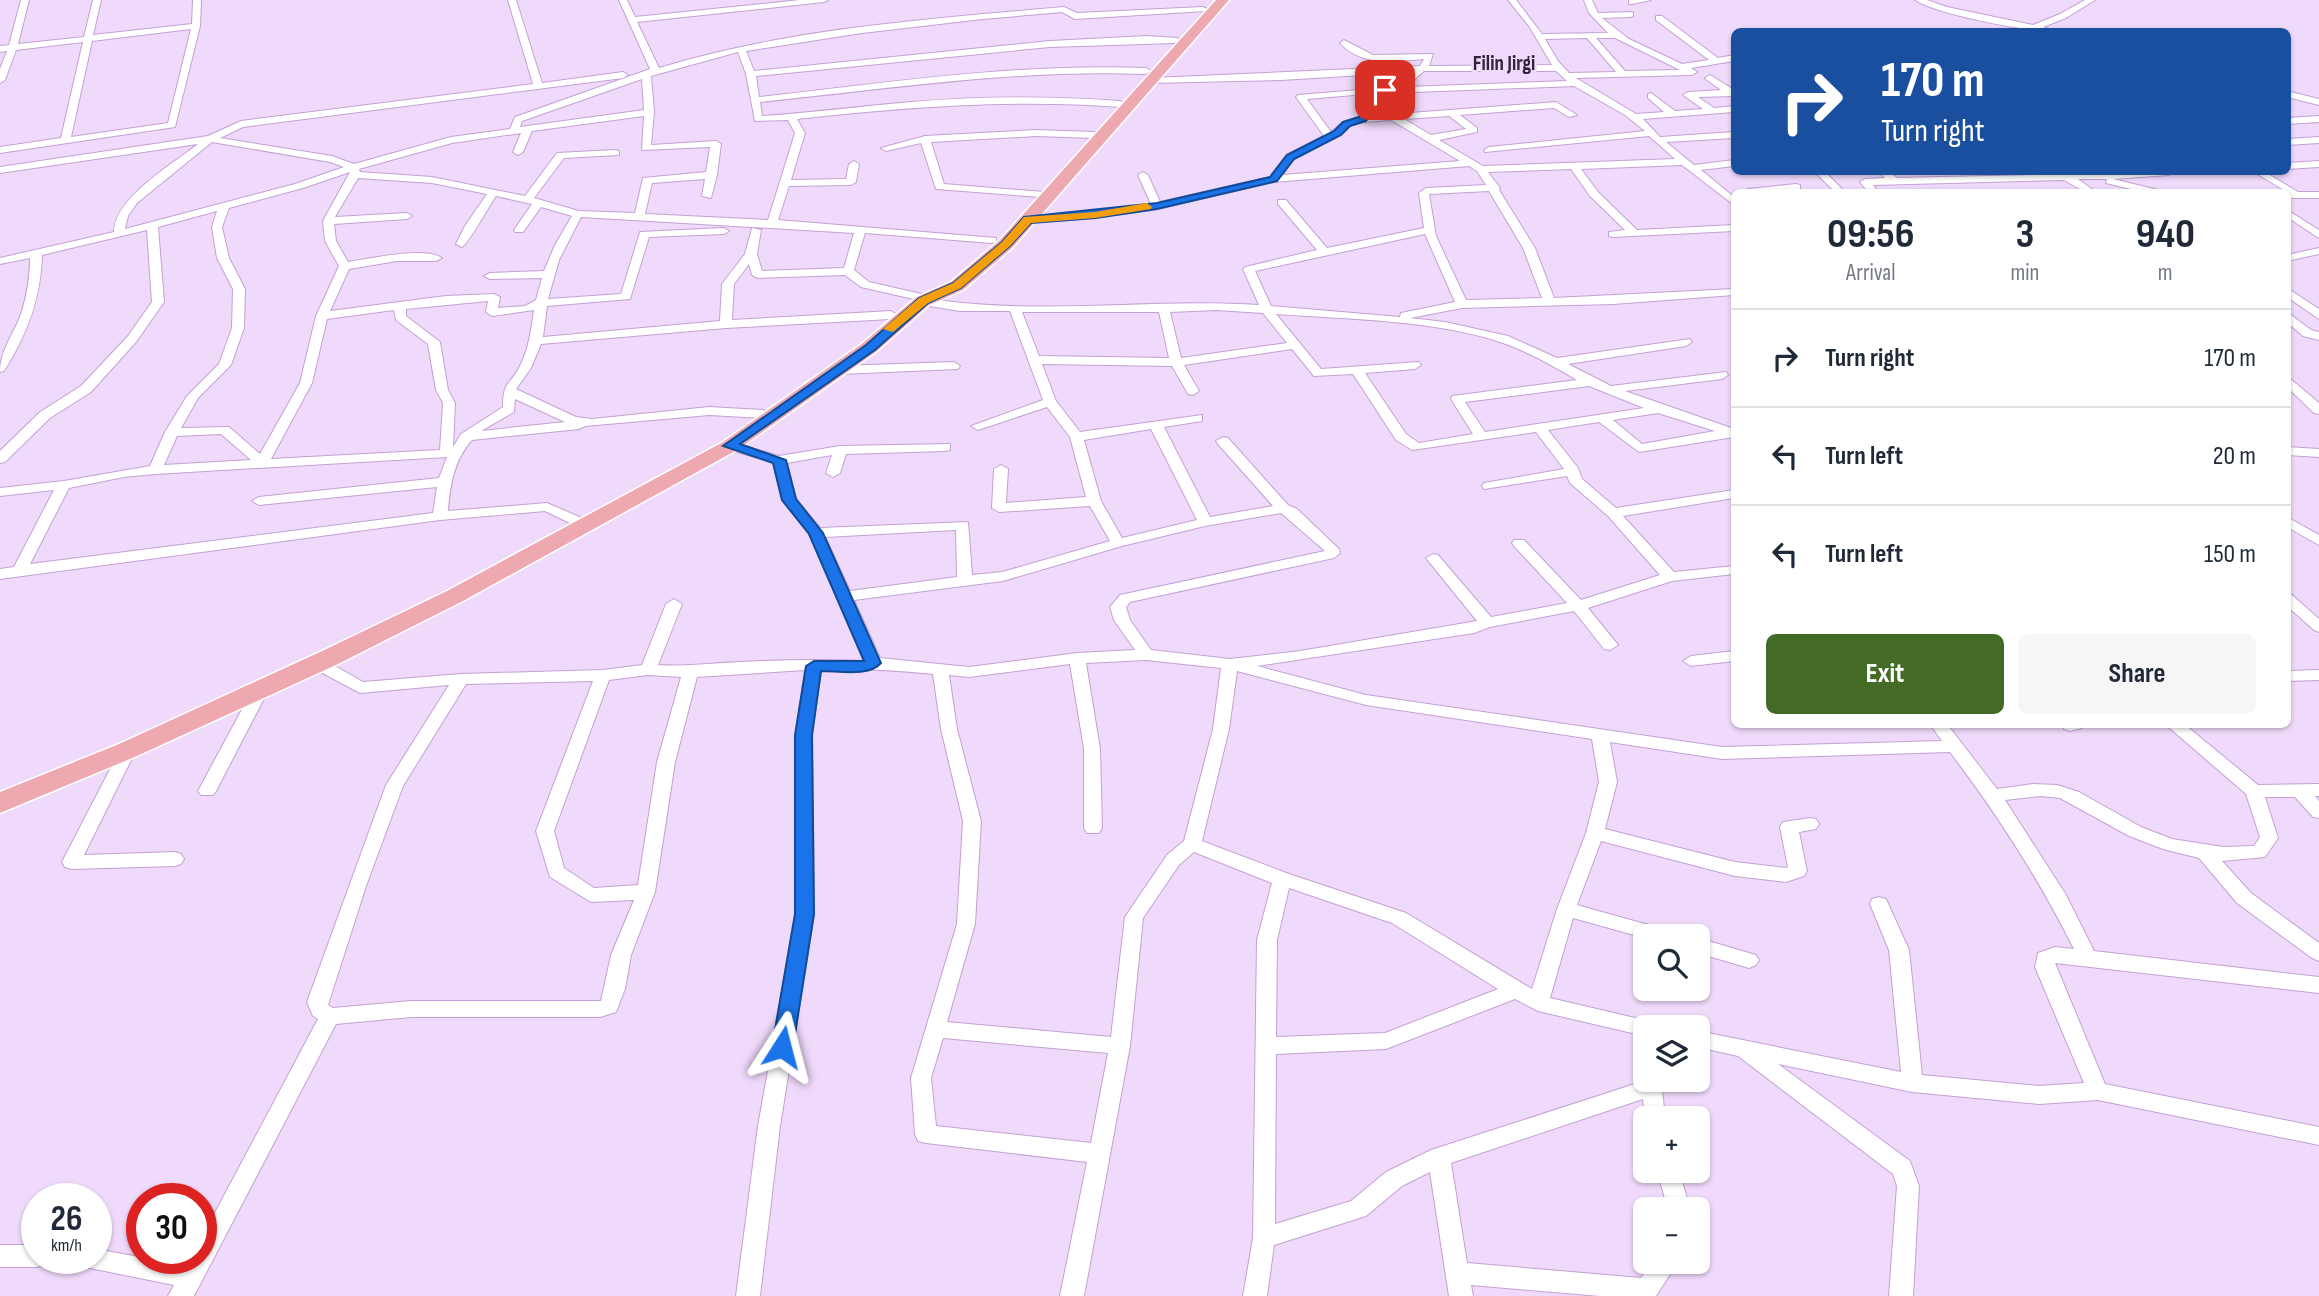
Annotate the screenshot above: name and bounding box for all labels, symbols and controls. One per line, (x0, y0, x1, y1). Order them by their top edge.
district label: Filin Jirgi (1473, 51, 1535, 76)
text: 170 m (1881, 52, 1985, 111)
icon: right (1766, 56, 1857, 147)
pin (1355, 60, 1415, 120)
icon: arrive (1366, 71, 1404, 109)
text: Turn right (1881, 112, 1985, 151)
text: 09:56 (1827, 209, 1915, 260)
text: 3 (2016, 209, 2034, 260)
text: 940 (2135, 209, 2195, 260)
text: Arrival (1846, 259, 1896, 287)
text: min (2011, 259, 2039, 287)
text: m (2158, 259, 2173, 287)
icon: right (1766, 339, 1804, 377)
text: Turn right (1825, 343, 1914, 374)
text: 170 m (2204, 343, 2256, 374)
icon: left (1766, 437, 1804, 475)
text: Turn left (1825, 441, 1903, 472)
text: 20 m (2213, 441, 2256, 472)
icon: left (1766, 535, 1804, 573)
text: Turn left (1825, 539, 1903, 570)
text: 150 m (2204, 539, 2256, 570)
button: Exit (1766, 634, 2004, 714)
button: Share (2018, 634, 2256, 714)
map controls (1633, 924, 1710, 1274)
button: search (1633, 924, 1710, 1001)
position arrow (745, 1010, 819, 1084)
button: layers (1633, 1015, 1710, 1092)
button: + (1633, 1106, 1710, 1183)
speed limit sign: 30 (126, 1183, 217, 1274)
button: − (1633, 1197, 1710, 1274)
text: 26 (51, 1198, 82, 1241)
text: km/h (51, 1235, 82, 1256)

